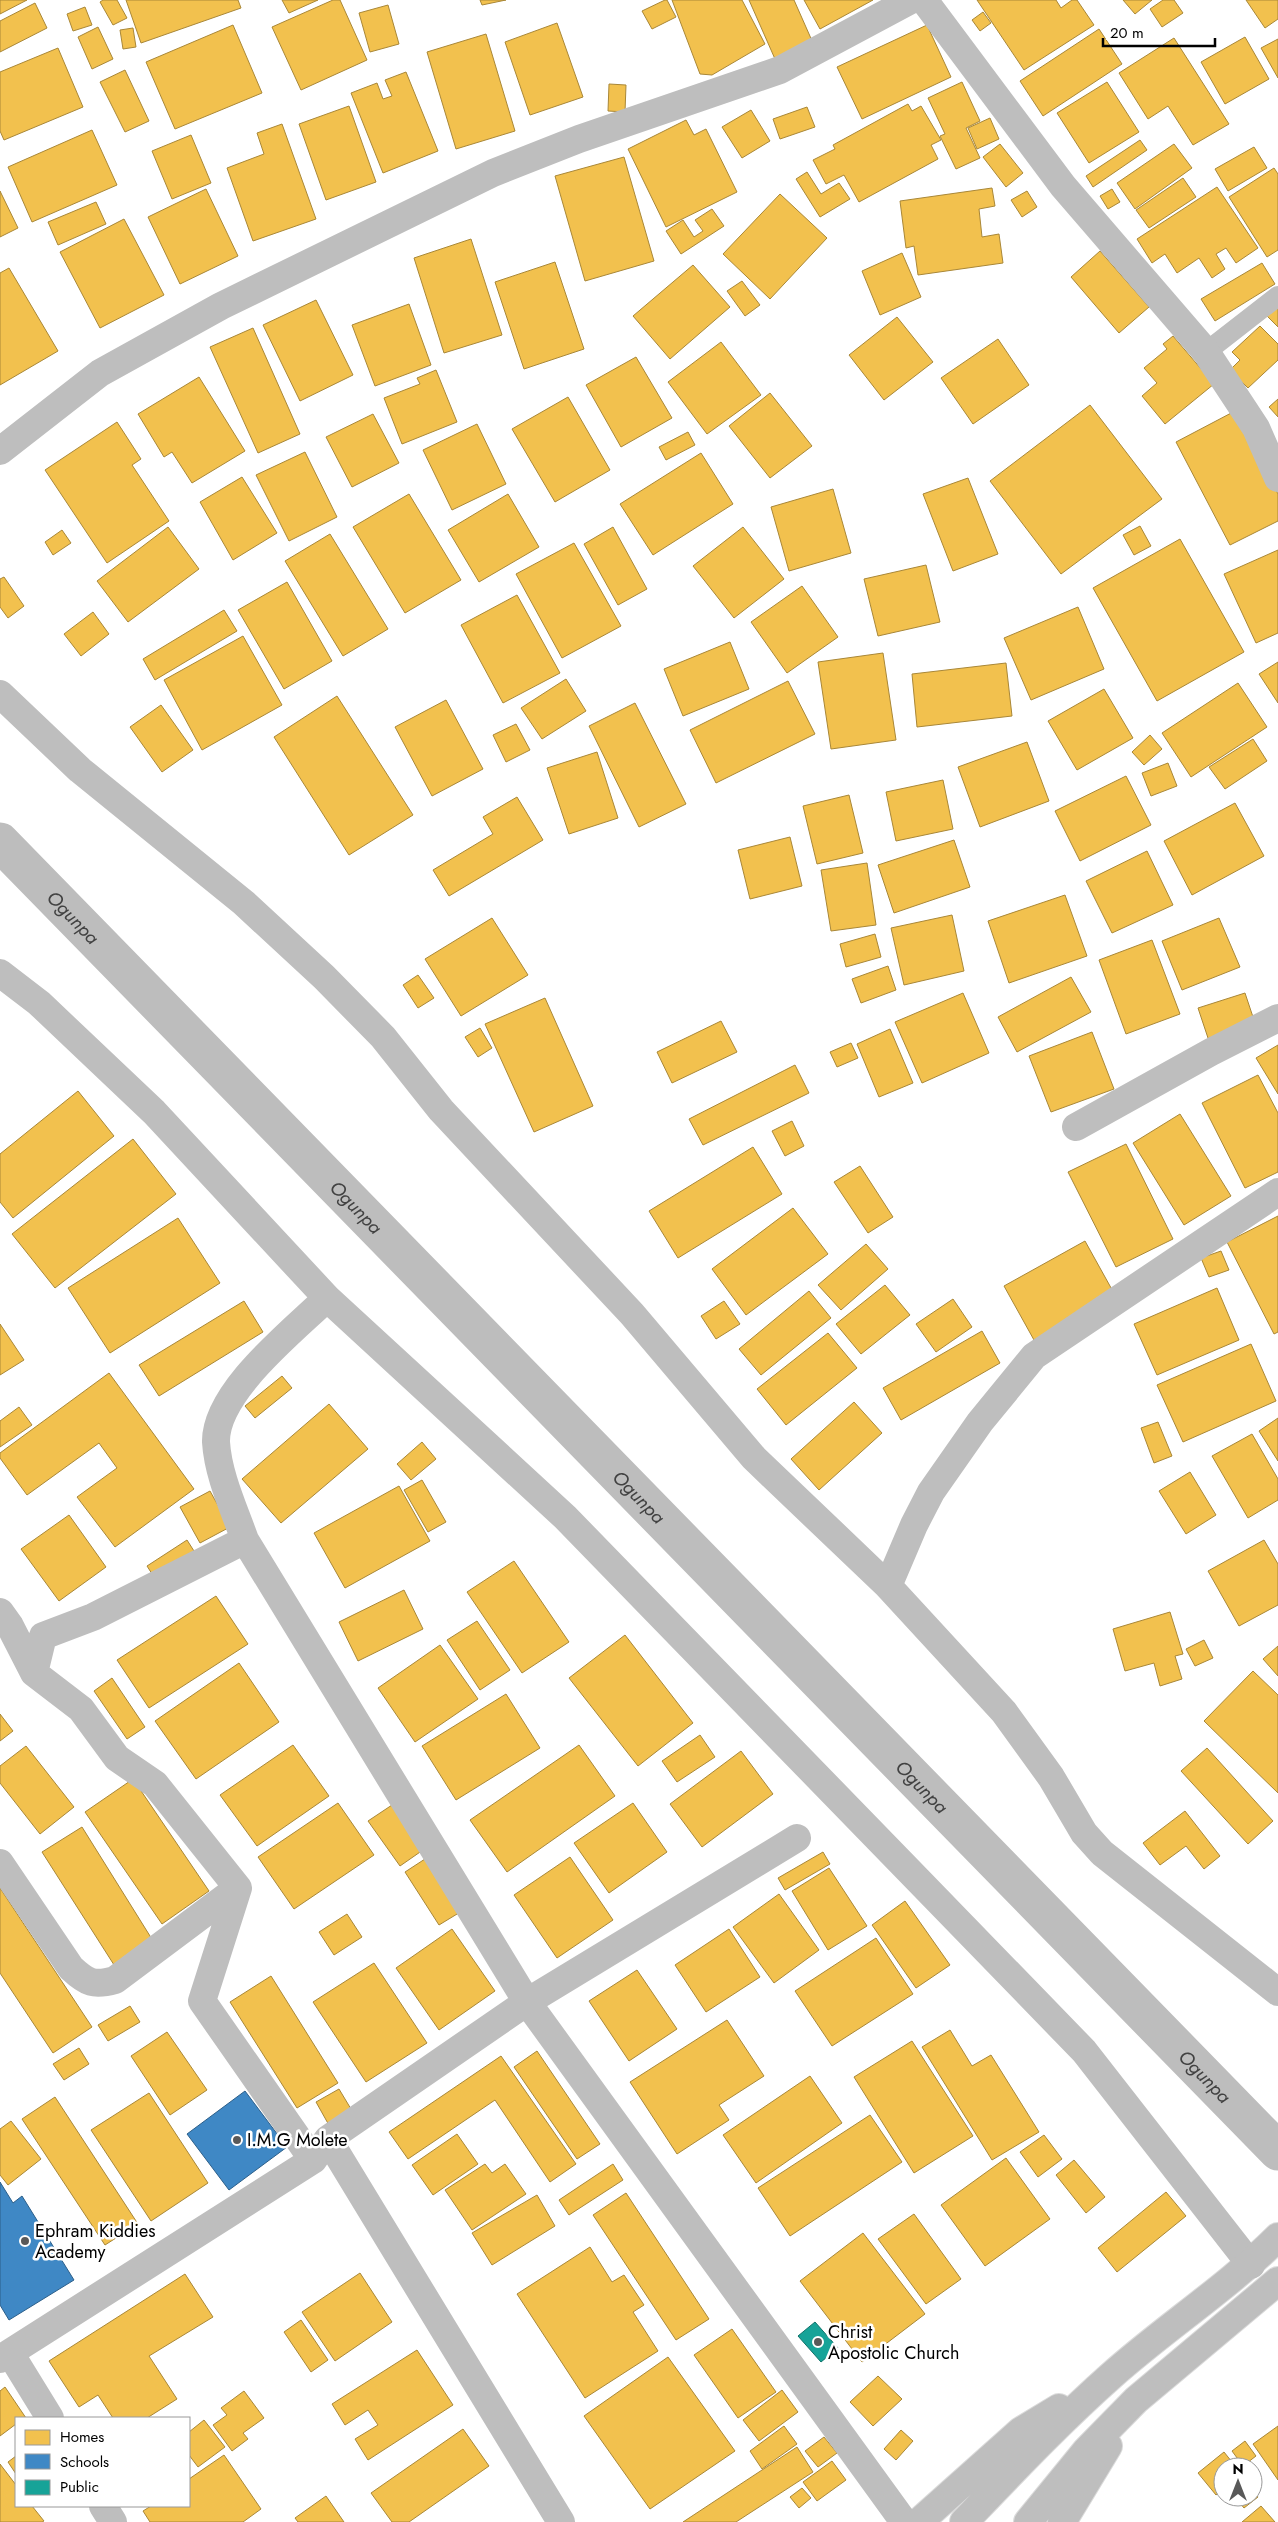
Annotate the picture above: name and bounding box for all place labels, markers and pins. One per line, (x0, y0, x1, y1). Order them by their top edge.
place label: I.M.G Molete (247, 2127, 348, 2153)
marker: I.M.G Molete (231, 2134, 243, 2146)
place label: Ephram Kiddies Academy (35, 2218, 155, 2265)
marker: Ephram Kiddies Academy (19, 2235, 31, 2247)
place label: Christ Apostolic Church (828, 2319, 959, 2366)
marker: Christ Apostolic Church (812, 2336, 824, 2348)

